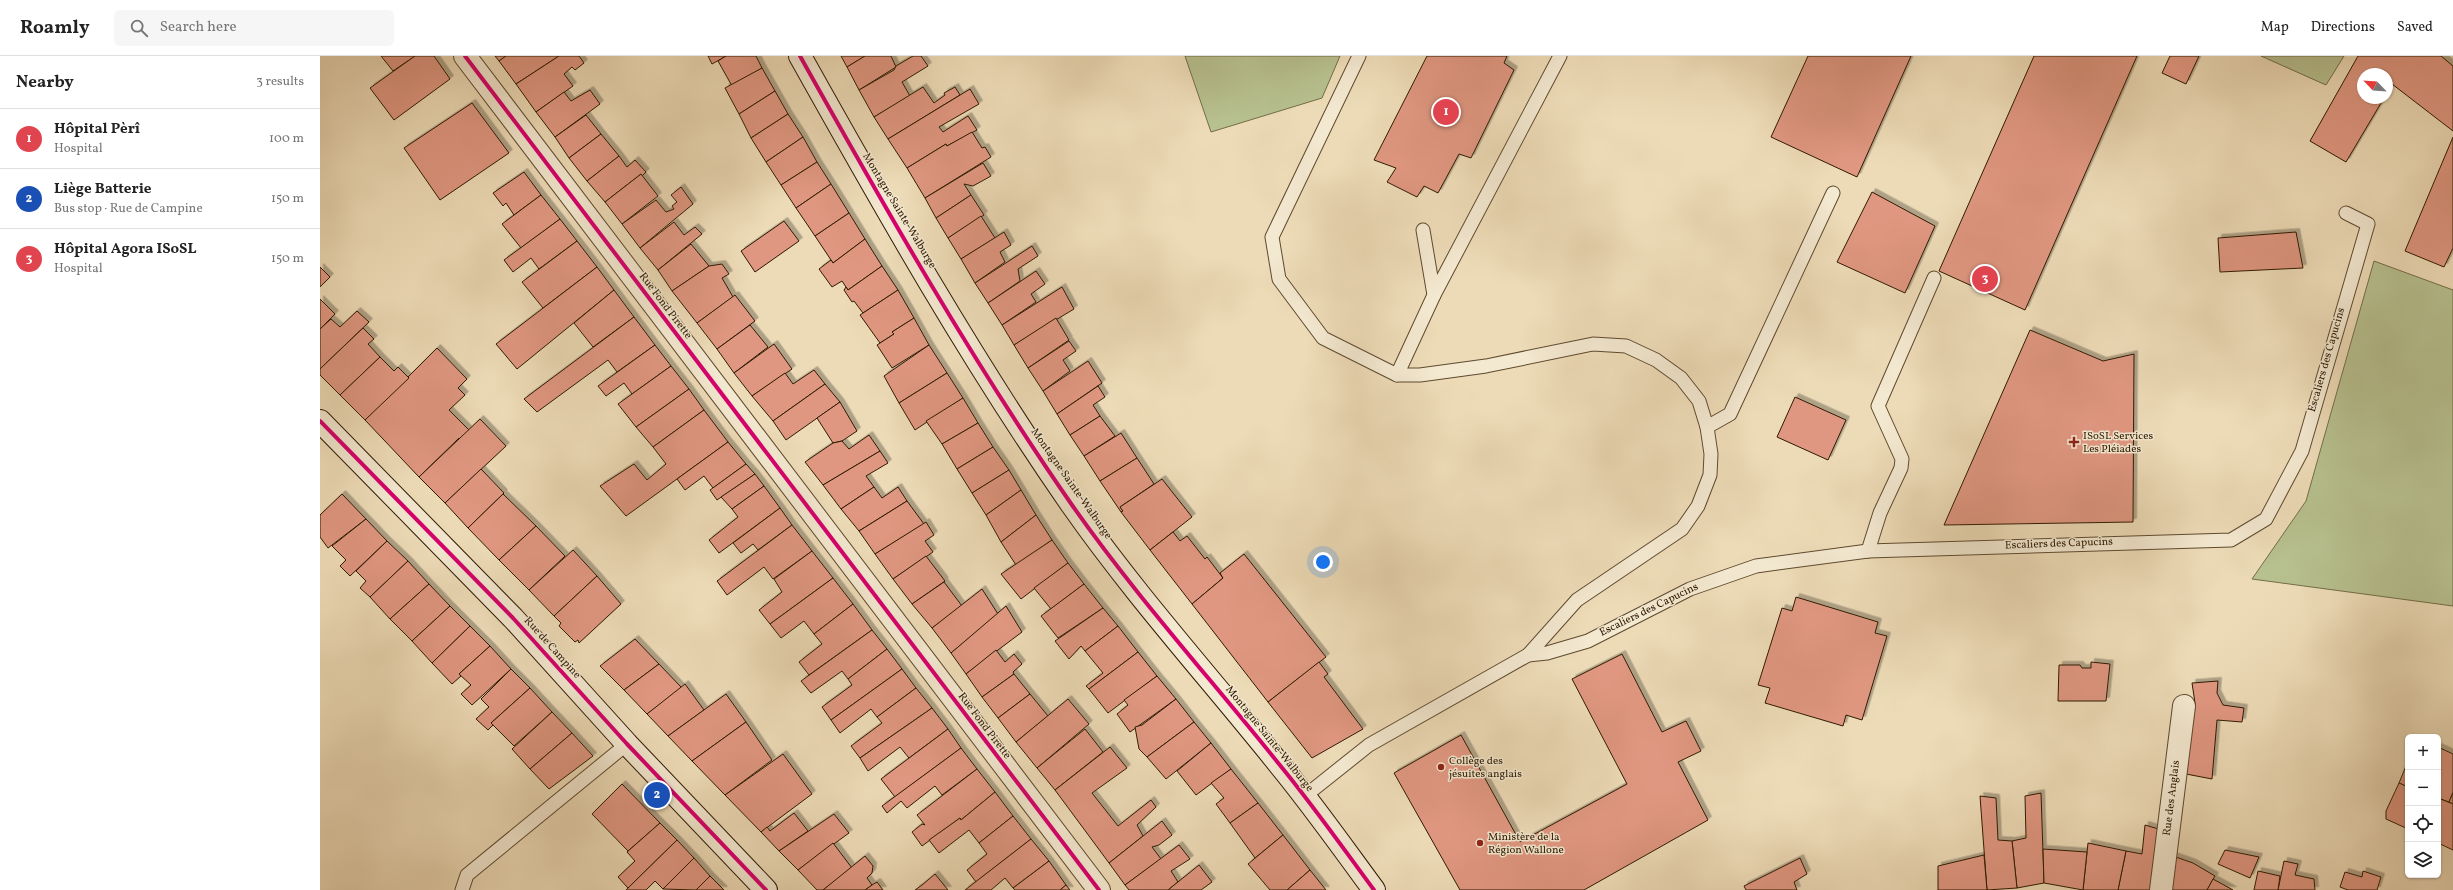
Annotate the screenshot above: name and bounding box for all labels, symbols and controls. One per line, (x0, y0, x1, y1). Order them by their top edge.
search box (114, 10, 394, 46)
text: Roamly (20, 15, 90, 41)
icon: search (128, 17, 150, 39)
text: Search here (160, 17, 237, 38)
text: Map (2261, 18, 2289, 37)
text: Directions (2311, 18, 2375, 37)
text: Saved (2397, 18, 2433, 37)
north arrow (2357, 68, 2393, 104)
text: Nearby (16, 71, 74, 94)
text: 3 results (256, 73, 304, 91)
pin: 1 (1433, 97, 1459, 127)
text: Hôpital Pèrî (54, 119, 140, 140)
text: 1 (26, 130, 32, 148)
text: 100 m (269, 130, 304, 148)
text: Hospital (54, 140, 103, 158)
street label: Montagne Sainte-Walburge (858, 150, 940, 272)
text: Liège Batterie (54, 179, 151, 200)
text: 2 (26, 190, 32, 208)
text: 150 m (271, 190, 304, 208)
text: Bus stop · Rue de Campine (54, 200, 203, 218)
text: Hôpital Agora ISoSL (54, 239, 197, 260)
text: 3 (26, 250, 32, 268)
text: 150 m (271, 250, 304, 268)
text: Hospital (54, 260, 103, 278)
pin: 3 (1972, 264, 1998, 294)
street label: Rue Fond Pirette (635, 270, 695, 342)
street label: Escaliers des Capucins (2305, 306, 2349, 414)
street label: Montagne Sainte-Walburge (1027, 426, 1115, 542)
place label: ISoSL Services Les Pléiades (2083, 429, 2153, 457)
marker: ISoSL Services Les Pléiades (2068, 436, 2080, 448)
street label: Escaliers des Capucins (2005, 535, 2114, 553)
your location (1313, 552, 1333, 572)
street label: Escaliers des Capucins (1597, 579, 1701, 640)
street label: Rue de Campine (520, 614, 584, 682)
street label: Montagne Sainte-Walburge (1222, 683, 1316, 795)
street label: Rue Fond Pirette (954, 690, 1014, 762)
map controls (2405, 734, 2441, 878)
button: + (2405, 734, 2441, 770)
place label: Collège des jésuites anglais (1449, 754, 1522, 782)
street label: Rue des Anglais (2160, 759, 2184, 837)
marker: Collège des jésuites anglais (1436, 762, 1446, 772)
button: − (2405, 770, 2441, 806)
pin: 2 (644, 780, 670, 810)
button: locate (2405, 806, 2441, 842)
place label: Ministère de la Région Wallone (1488, 830, 1564, 858)
marker: Ministère de la Région Wallone (1475, 838, 1485, 848)
button: layers (2405, 842, 2441, 878)

